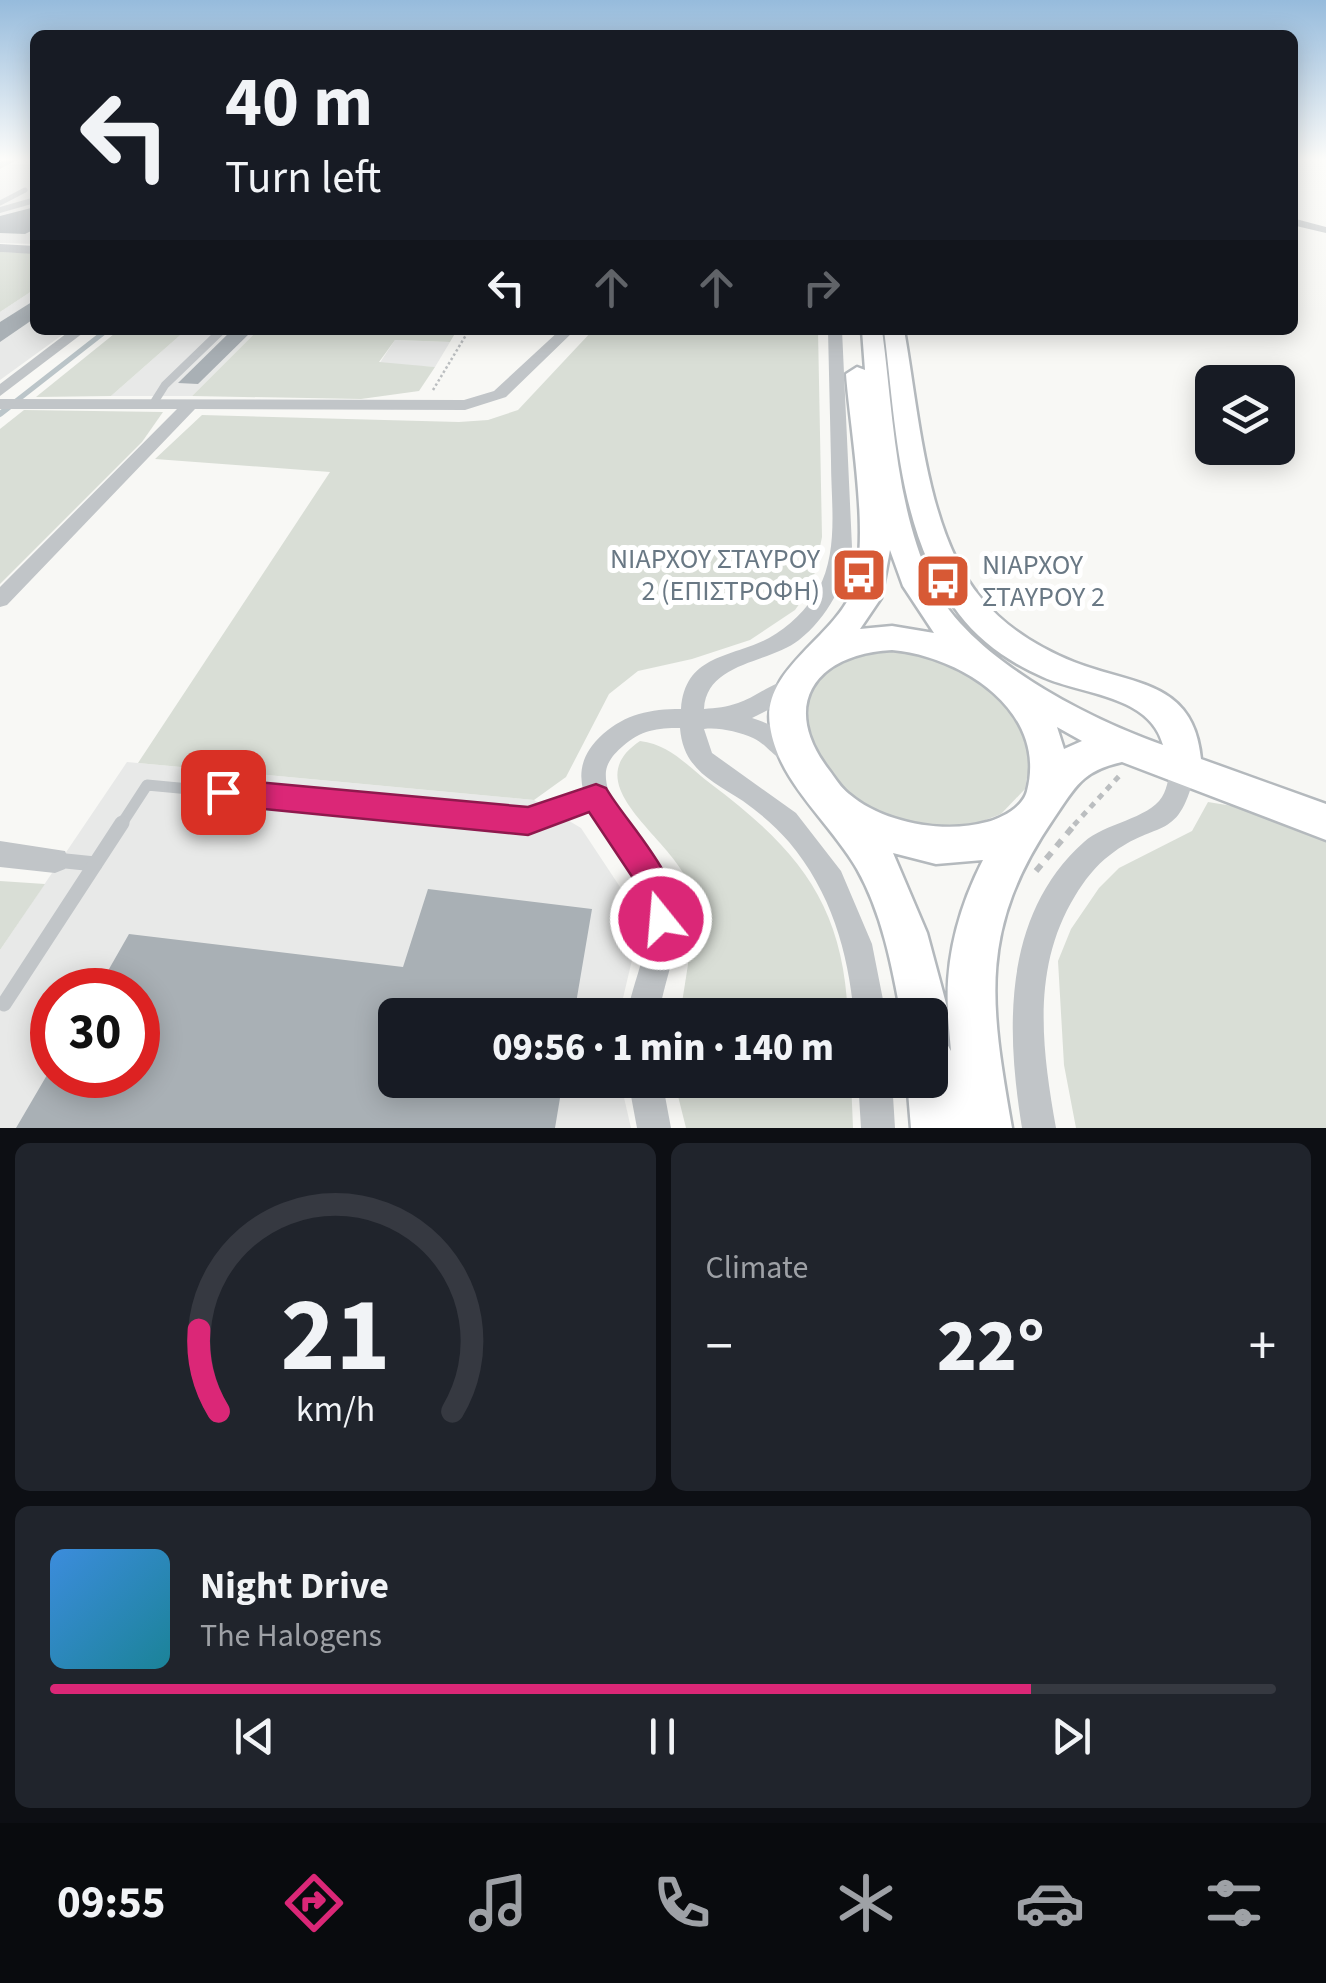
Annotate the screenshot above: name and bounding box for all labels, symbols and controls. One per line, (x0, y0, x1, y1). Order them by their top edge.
text: 40 m (225, 53, 373, 153)
icon: left (60, 70, 190, 200)
text: Turn left (225, 146, 381, 210)
icon: left (479, 260, 534, 315)
icon: ahead (584, 260, 639, 315)
icon: ahead (689, 260, 744, 315)
icon: right (794, 260, 849, 315)
map controls (1195, 365, 1295, 465)
button: layers (1195, 365, 1295, 465)
place label: ΝΙΑΡΧΟΥ ΣΤΑΥΡΟΥ 2 (ΕΠΙΣΤΡΟΦΗ) (610, 539, 821, 611)
bus stop icon: ΝΙΑΡΧΟΥ ΣΤΑΥΡΟΥ 2 (ΕΠΙΣΤΡΟΦΗ) (829, 545, 889, 605)
place label: ΝΙΑΡΧΟΥ ΣΤΑΥΡΟΥ 2 (982, 545, 1105, 617)
bus stop icon: ΝΙΑΡΧΟΥ ΣΤΑΥΡΟΥ 2 (913, 551, 973, 611)
pin (181, 750, 266, 835)
icon: arrive (196, 765, 251, 820)
position arrow (609, 867, 713, 971)
speed limit sign: 30 (30, 968, 160, 1098)
text: 09:56 · 1 min · 140 m (492, 1021, 834, 1075)
text: Climate (706, 1245, 808, 1291)
text: 21 (280, 1263, 390, 1411)
text: 22° (937, 1293, 1045, 1400)
text: − (706, 1308, 733, 1386)
text: + (1249, 1308, 1276, 1386)
text: km/h (296, 1384, 375, 1435)
text: Night Drive (200, 1559, 389, 1613)
text: The Halogens (200, 1613, 382, 1659)
icon: previous (227, 1709, 282, 1764)
icon: pause (635, 1709, 690, 1764)
icon: next (1044, 1709, 1099, 1764)
icon: directions (279, 1868, 349, 1938)
icon: music (463, 1868, 533, 1938)
icon: phone (647, 1868, 717, 1938)
icon: climate (831, 1868, 901, 1938)
icon: car (1015, 1868, 1085, 1938)
icon: filters (1199, 1868, 1269, 1938)
text: 09:55 (57, 1871, 166, 1935)

